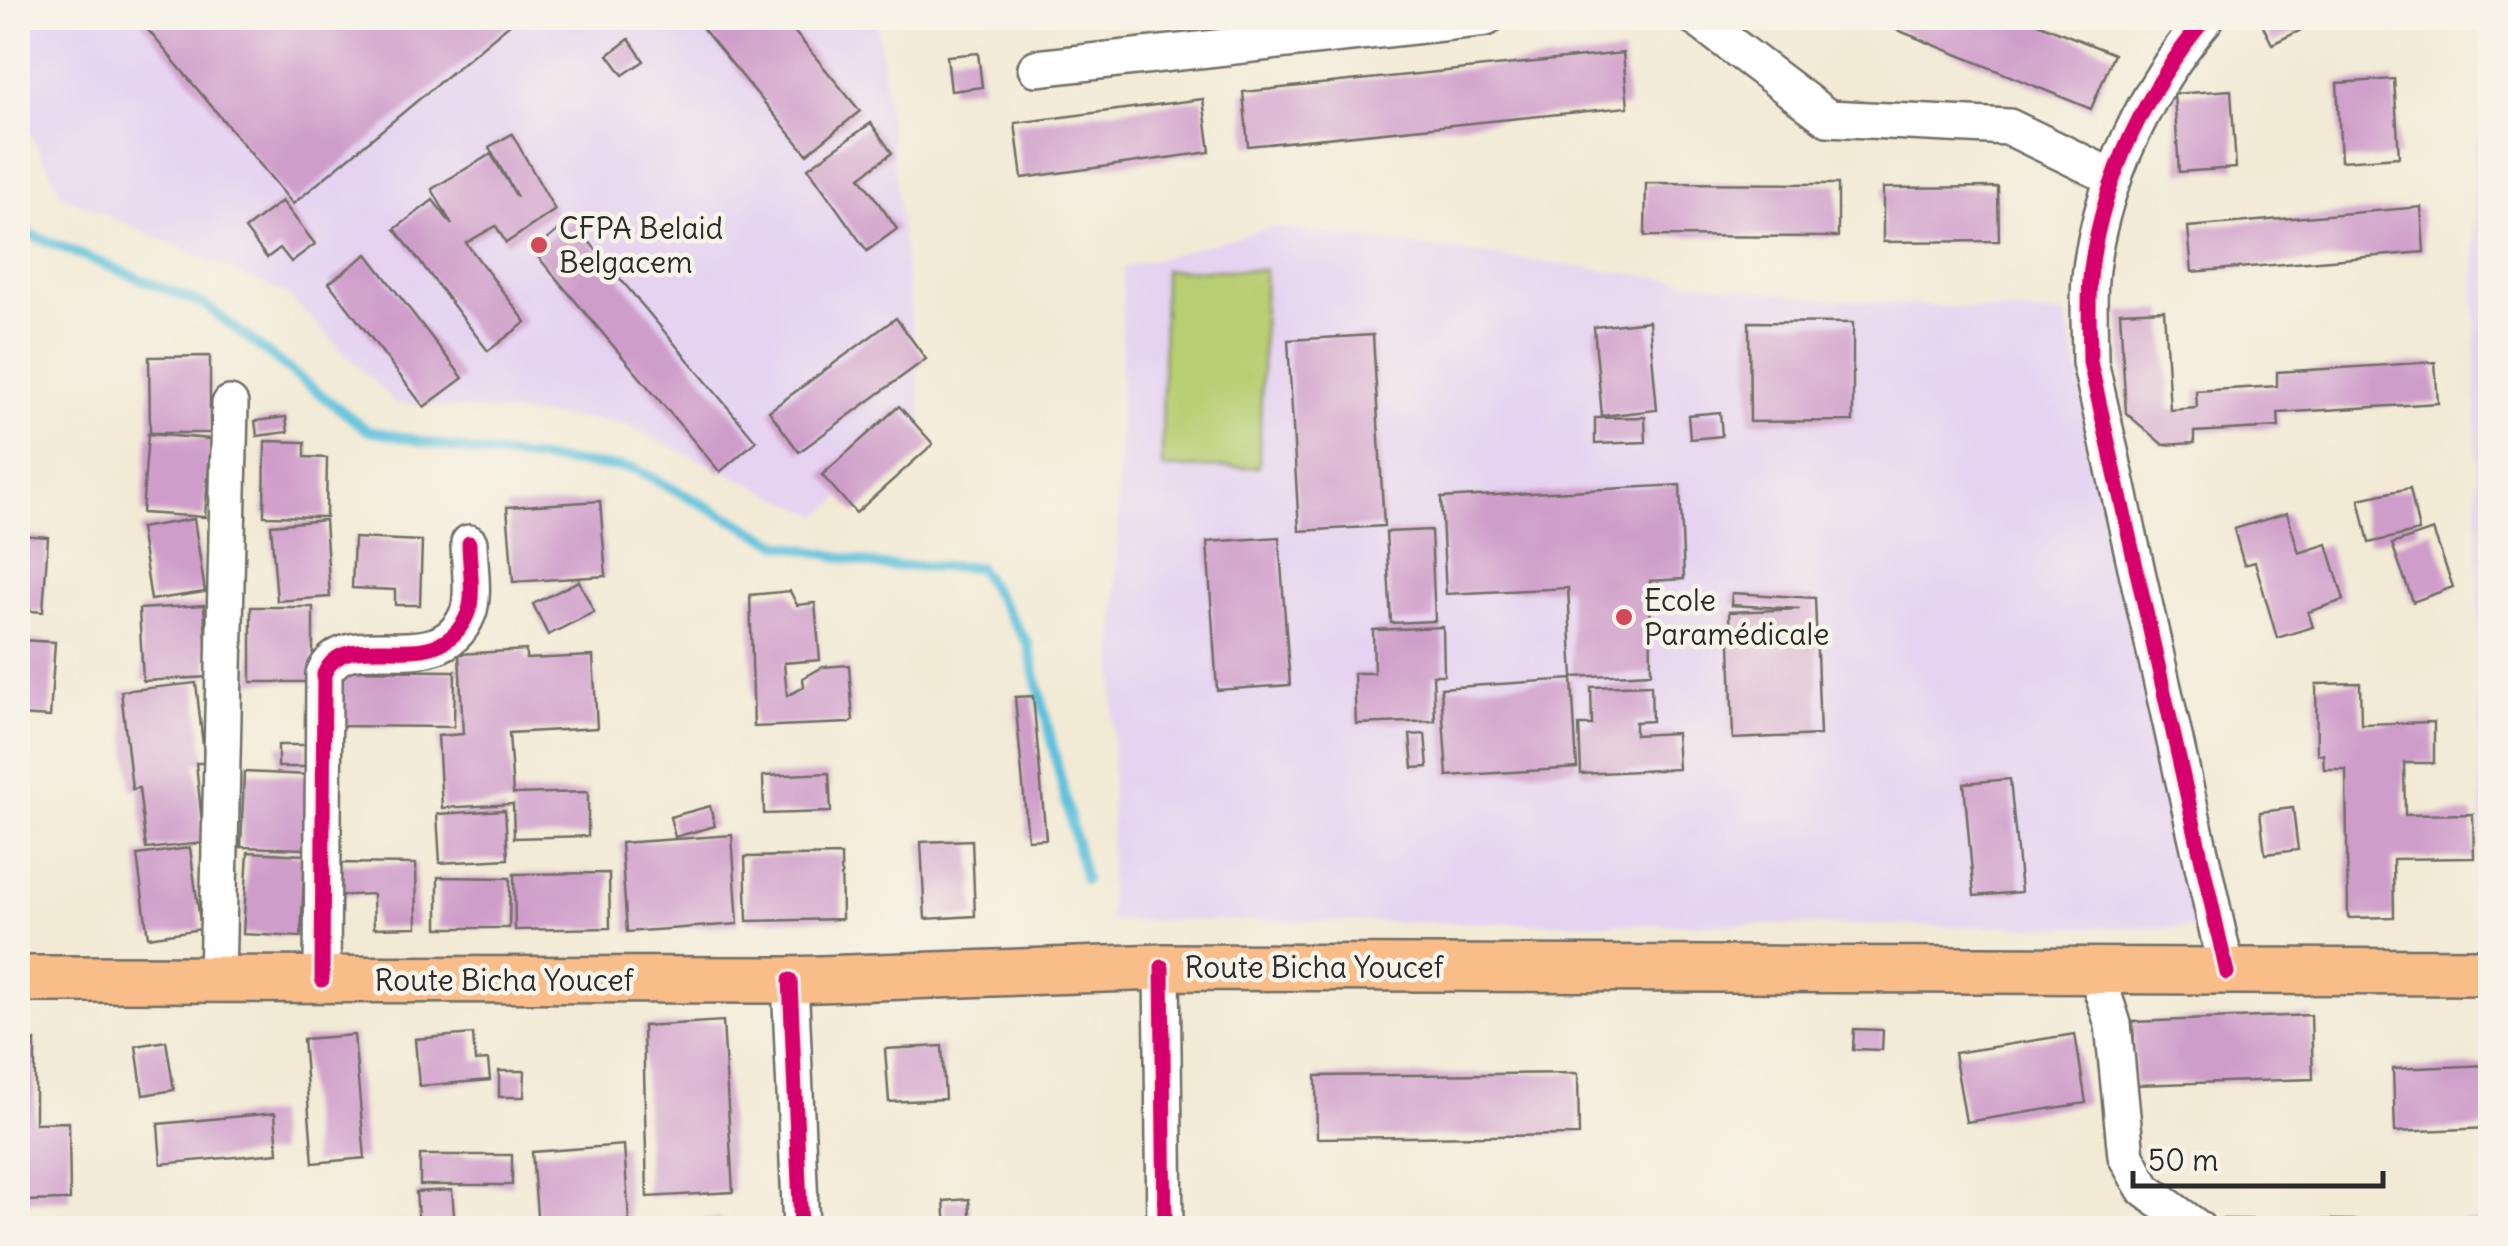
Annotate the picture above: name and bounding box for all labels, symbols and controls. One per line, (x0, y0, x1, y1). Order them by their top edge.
place label: CFPA Belaid Belgacem (559, 209, 723, 281)
marker: CFPA Belaid Belgacem (528, 234, 550, 256)
place label: Ecole Paramédicale (1644, 581, 1829, 653)
marker: Ecole Paramédicale (1613, 606, 1635, 628)
street label: Route Bicha Youcef (1184, 948, 1445, 986)
street label: Route Bicha Youcef (374, 961, 635, 999)
scale bar (2133, 1126, 2383, 1188)
text: 50 m (2148, 1141, 2218, 1179)

